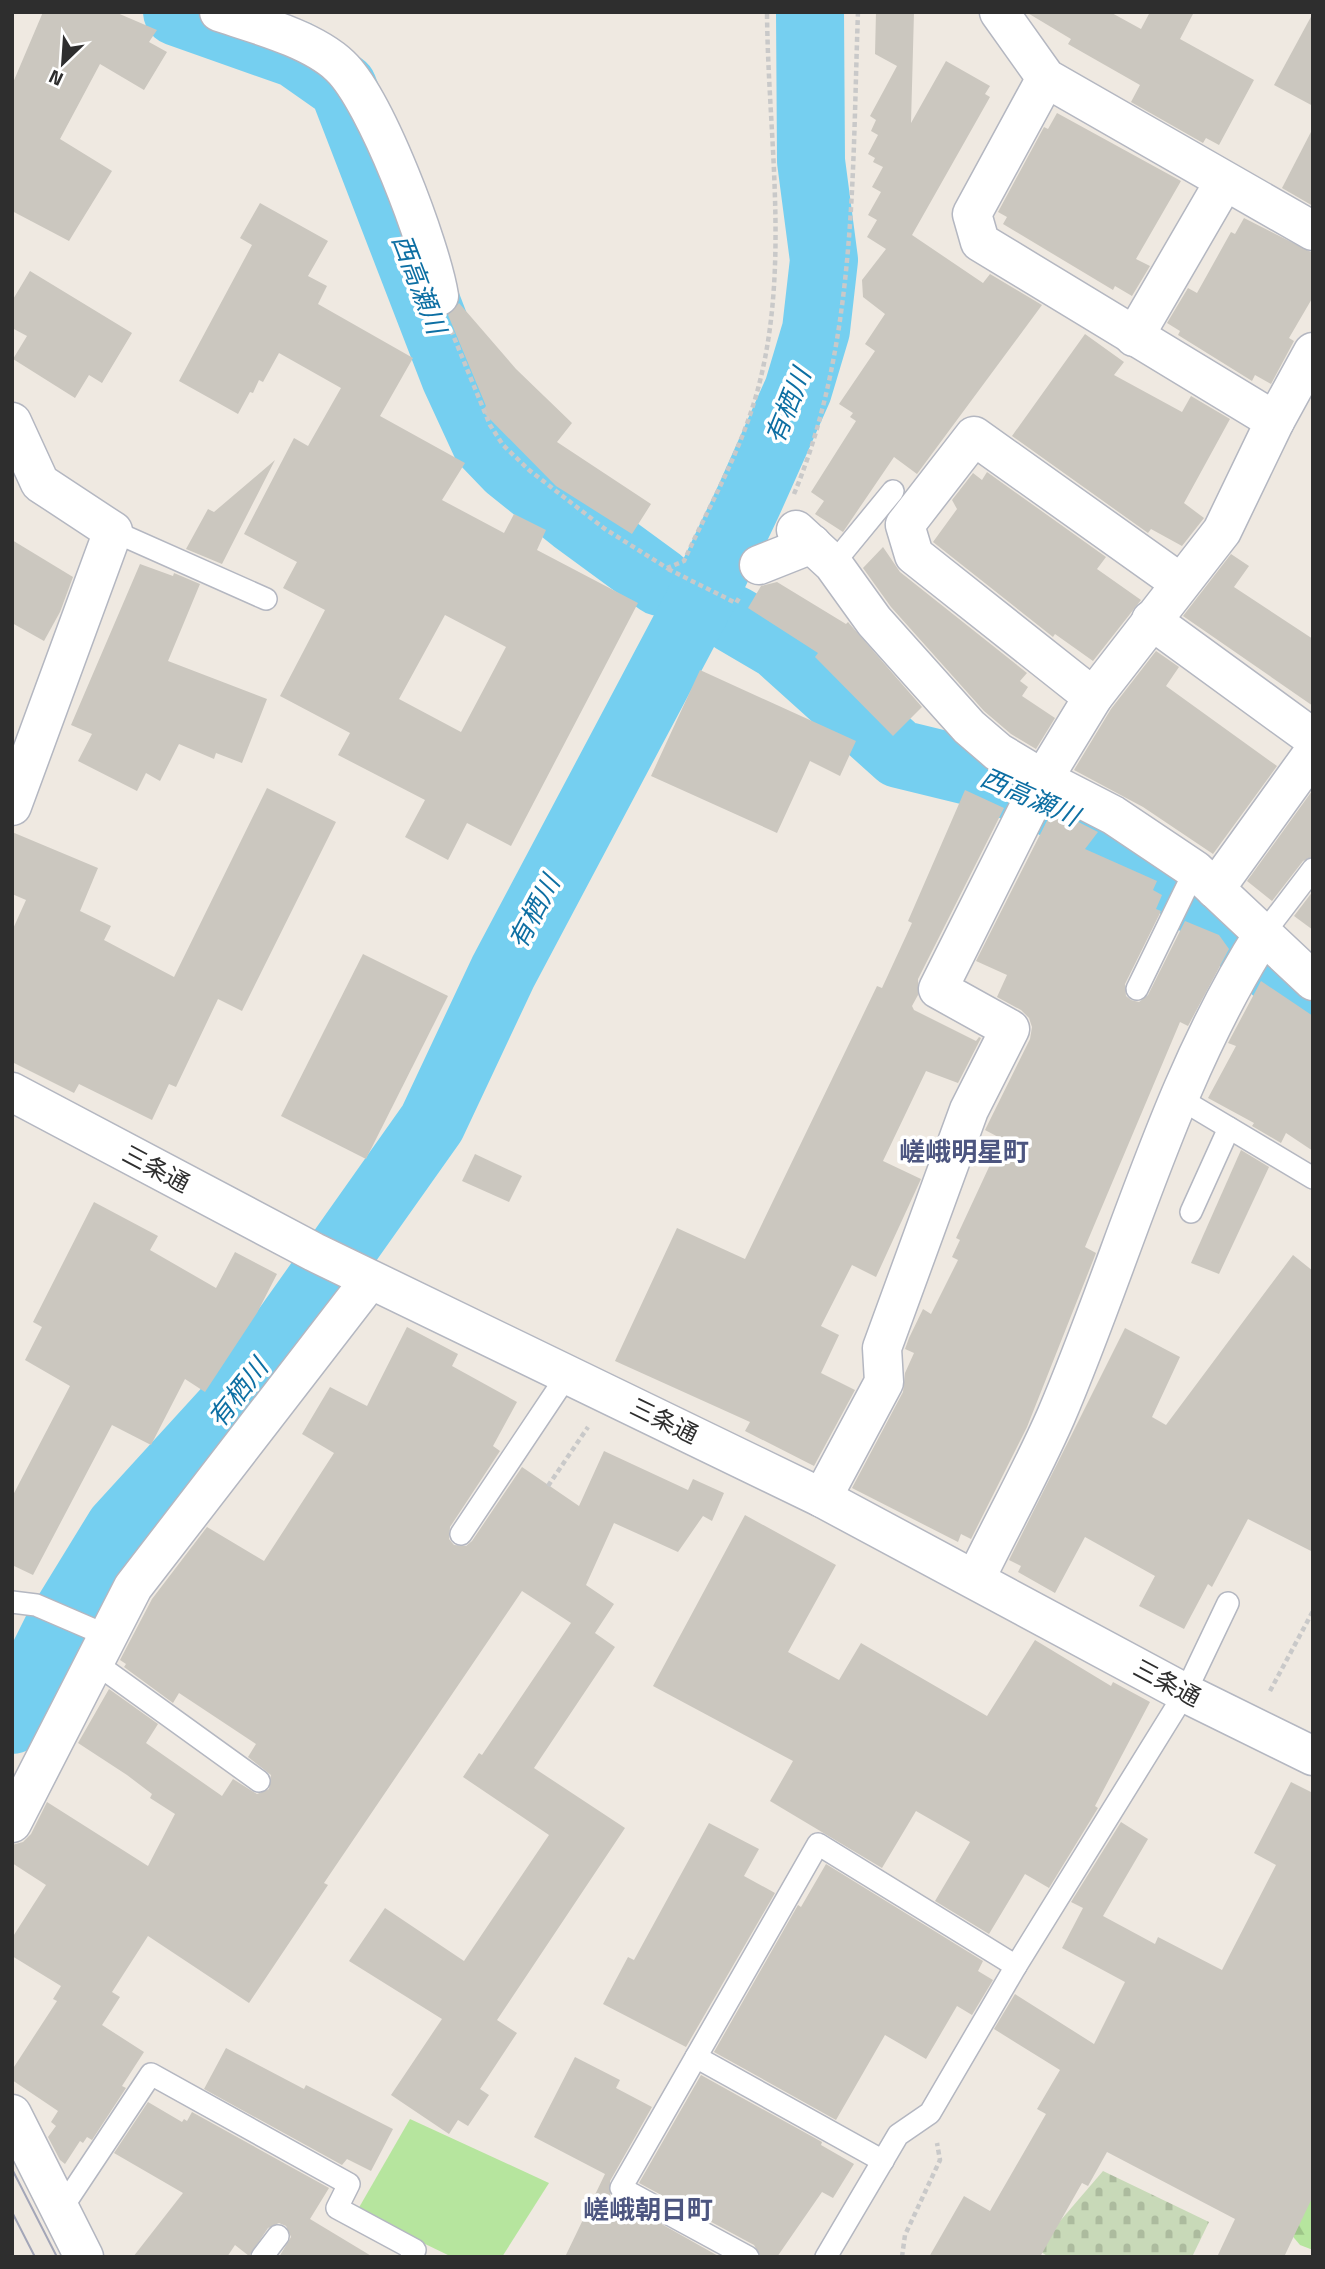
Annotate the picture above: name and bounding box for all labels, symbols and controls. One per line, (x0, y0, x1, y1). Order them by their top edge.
north arrow (28, 28, 98, 98)
text: N (44, 63, 68, 95)
water label: 西高瀬川 (383, 228, 457, 342)
water label: 有栖川 (755, 360, 821, 449)
water label: 西高瀬川 (975, 758, 1088, 837)
water label: 有栖川 (498, 866, 570, 955)
district label: 嵯峨明星町 (899, 1132, 1029, 1171)
street label: 三条通 (116, 1135, 197, 1201)
water label: 有栖川 (198, 1348, 279, 1435)
street label: 三条通 (624, 1388, 705, 1452)
street label: 三条通 (1127, 1649, 1208, 1715)
district label: 嵯峨朝日町 (583, 2190, 713, 2229)

